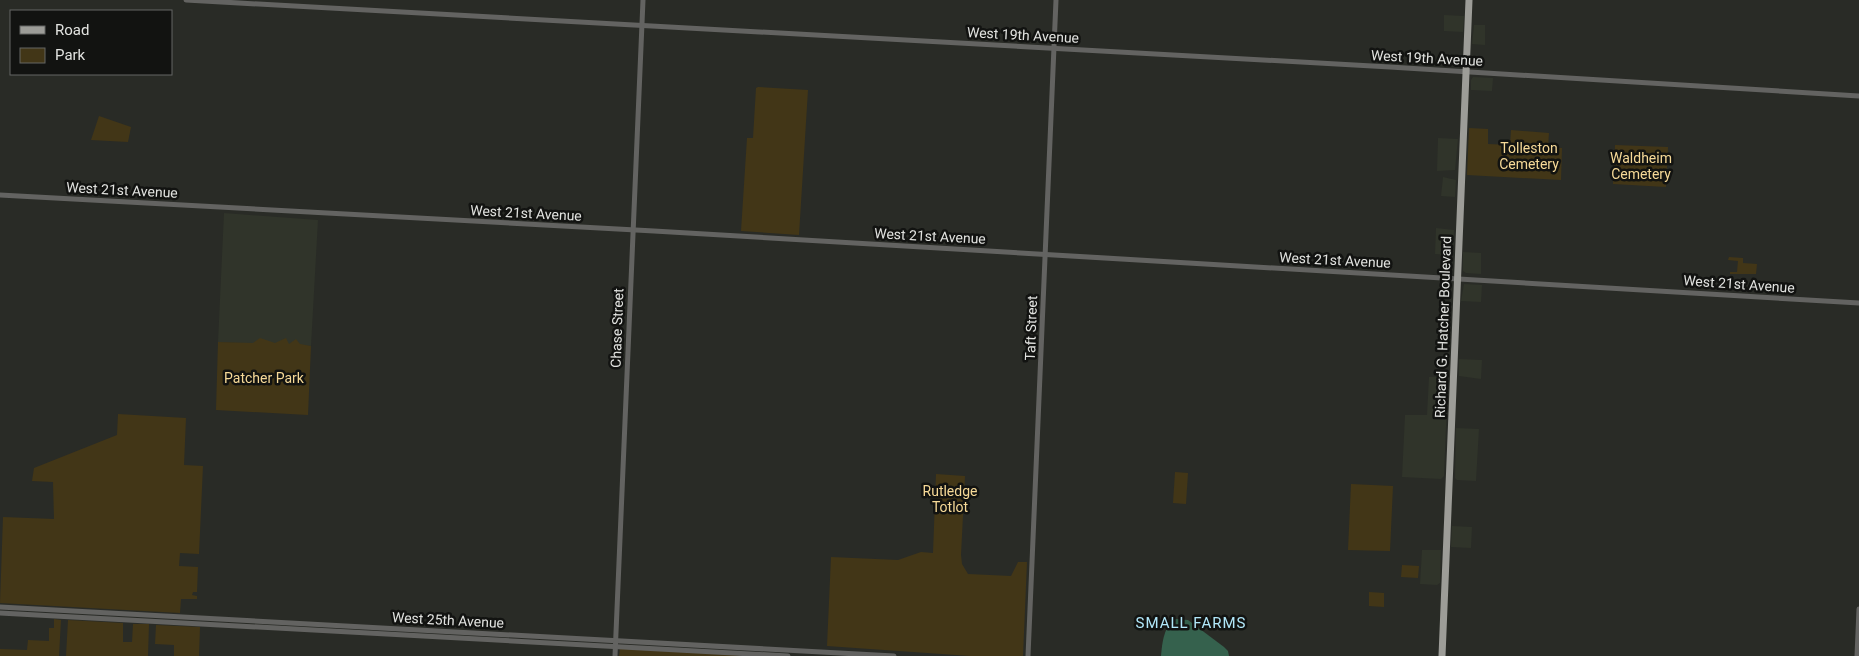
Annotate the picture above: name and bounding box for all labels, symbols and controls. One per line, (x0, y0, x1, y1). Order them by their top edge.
legend (10, 10, 172, 75)
text: Road (55, 21, 89, 39)
street label: West 19th Avenue (967, 24, 1079, 46)
text: Park (55, 46, 86, 64)
street label: West 19th Avenue (1371, 47, 1483, 69)
park label: Tolleston Cemetery (1499, 140, 1559, 172)
park label: Waldheim Cemetery (1610, 150, 1672, 182)
street label: West 21st Avenue (66, 179, 178, 201)
street label: West 21st Avenue (470, 202, 582, 224)
street label: West 21st Avenue (874, 225, 986, 247)
street label: Richard G. Hatcher Boulevard (1432, 236, 1454, 418)
street label: West 21st Avenue (1279, 249, 1391, 271)
street label: West 21st Avenue (1683, 272, 1795, 296)
street label: Chase Street (608, 288, 626, 368)
street label: Taft Street (1022, 295, 1040, 361)
park label: Patcher Park (224, 370, 305, 386)
park label: Rutledge Totlot (923, 483, 977, 515)
street label: West 25th Avenue (392, 609, 504, 631)
district label: SMALL FARMS (1136, 614, 1246, 632)

